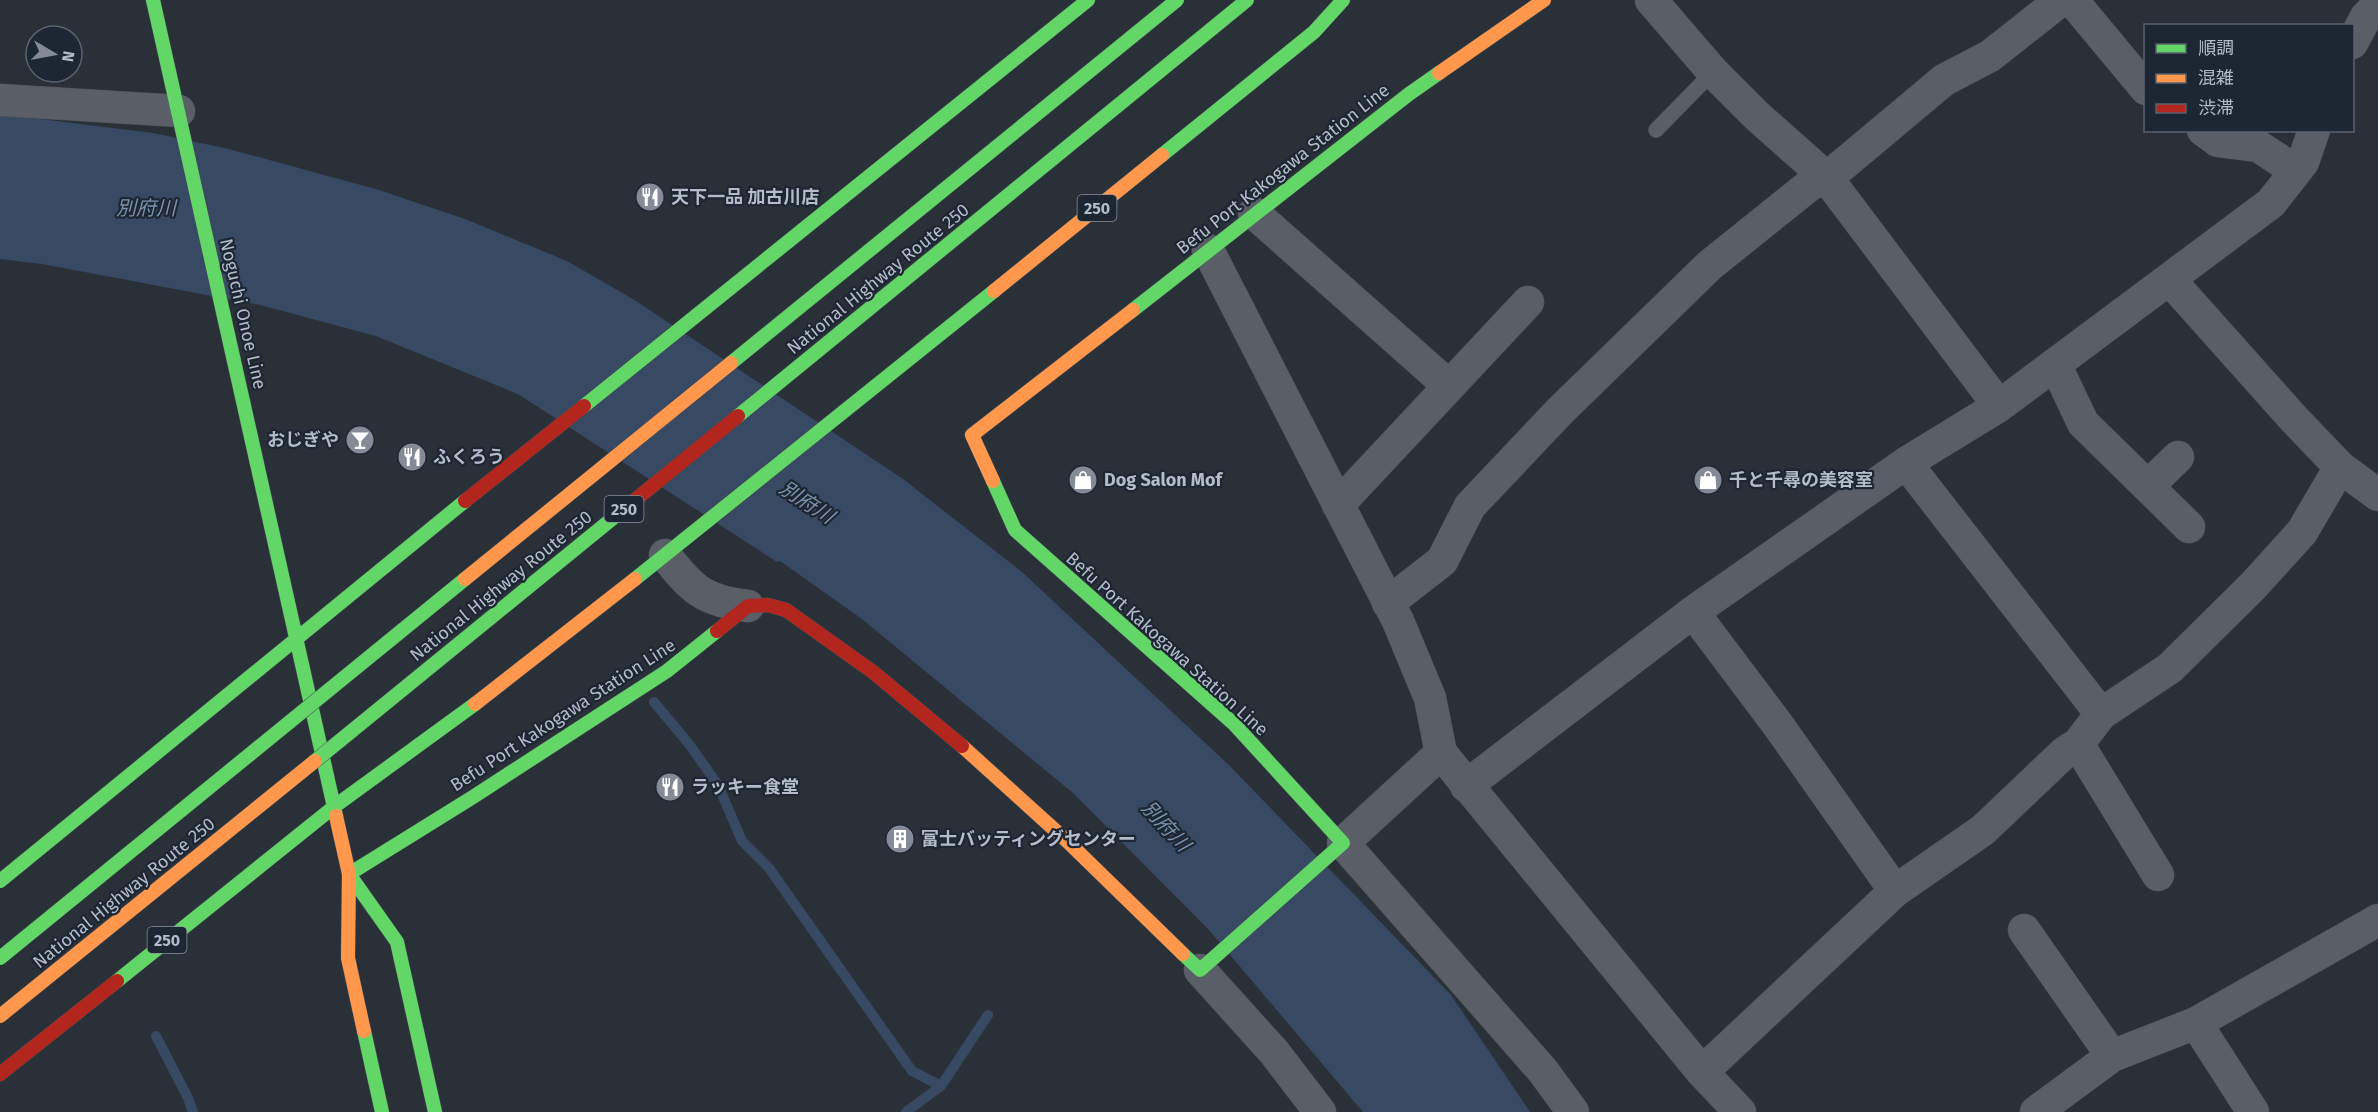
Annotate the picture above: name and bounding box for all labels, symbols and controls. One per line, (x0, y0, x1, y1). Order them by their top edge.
north arrow (24, 24, 84, 84)
legend (2144, 24, 2354, 132)
text: 順調 (2198, 37, 2234, 59)
text: N (58, 50, 79, 63)
text: 混雑 (2198, 67, 2234, 89)
street label: Befu Port Kakogawa Station Line (1172, 79, 1394, 259)
text: 渋滞 (2198, 97, 2234, 119)
restaurant icon: 天下一品 加古川店 (634, 181, 666, 213)
place label: 天下一品 加古川店 (671, 186, 819, 208)
road number: 250 (1078, 195, 1116, 221)
water label: 別府川 (116, 196, 178, 220)
street label: National Highway Route 250 (783, 199, 973, 359)
street label: Noguchi Onoe Line (215, 237, 271, 391)
bar icon: おじぎや (344, 424, 376, 456)
place label: おじぎや (267, 429, 339, 451)
restaurant icon: ふくろう (396, 441, 428, 473)
place label: ふくろう (433, 446, 505, 468)
shop icon: Dog Salon Mof (1067, 464, 1099, 496)
shop icon: 千と千尋の美容室 (1692, 464, 1724, 496)
place label: Dog Salon Mof (1104, 469, 1223, 491)
place label: 千と千尋の美容室 (1729, 469, 1873, 491)
water label: 別府川 (775, 476, 840, 529)
road number: 250 (604, 496, 644, 522)
street label: National Highway Route 250 (406, 506, 596, 666)
street label: Befu Port Kakogawa Station Line (1061, 547, 1273, 741)
street label: Befu Port Kakogawa Station Line (446, 634, 680, 796)
restaurant icon: ラッキー食堂 (654, 771, 686, 803)
place label: ラッキー食堂 (691, 776, 799, 798)
water label: 別府川 (1137, 796, 1197, 858)
street label: National Highway Route 250 (29, 813, 219, 973)
building icon: 富士バッティングセンター (884, 823, 916, 855)
place label: 富士バッティングセンター (921, 828, 1136, 850)
road number: 250 (148, 927, 186, 953)

